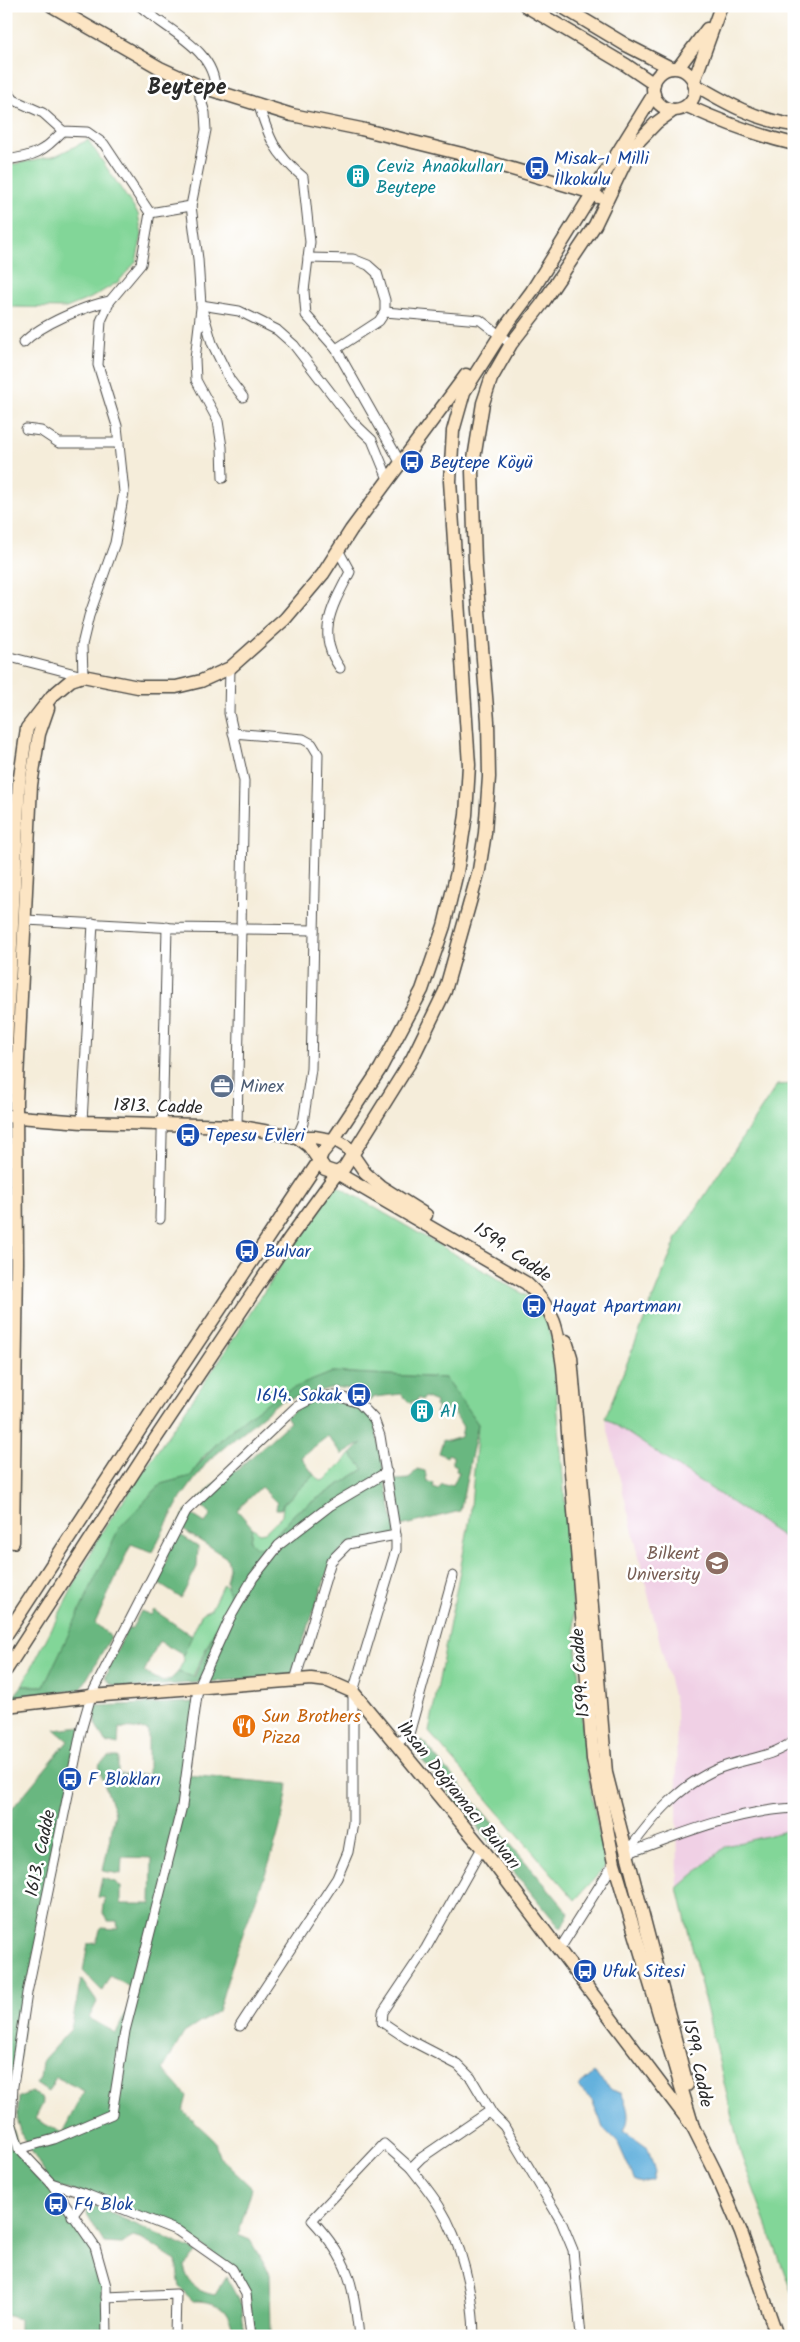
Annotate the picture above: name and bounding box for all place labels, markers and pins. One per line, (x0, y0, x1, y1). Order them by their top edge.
place label: Misak-ı Milli İlkokulu (554, 145, 650, 195)
place label: Ceviz Anaokulları Beytepe (376, 153, 504, 203)
bus stop icon: Misak-ı Milli İlkokulu (524, 155, 550, 181)
building icon: Ceviz Anaokulları Beytepe (345, 163, 371, 189)
bus stop icon: Beytepe Köyü (399, 449, 425, 475)
place label: Beytepe Köyü (430, 449, 533, 478)
office icon: Minex (209, 1073, 235, 1099)
place label: Minex (240, 1073, 284, 1102)
bus stop icon: Tepesu Evleri (175, 1122, 201, 1148)
place label: Tepesu Evleri (206, 1122, 306, 1151)
bus stop icon: Bulvar (234, 1238, 260, 1264)
place label: Bulvar (264, 1238, 312, 1267)
bus stop icon: Hayat Apartmanı (521, 1293, 547, 1319)
place label: Hayat Apartmanı (552, 1293, 682, 1322)
place label: 1614. Sokak (256, 1382, 343, 1411)
bus stop icon: 1614. Sokak (346, 1382, 372, 1408)
building icon: A1 (409, 1398, 435, 1424)
place label: A1 (440, 1398, 457, 1427)
place label: Bilkent University (626, 1540, 701, 1590)
school or university icon: Bilkent University (704, 1550, 730, 1576)
place label: Sun Brothers Pizza (262, 1703, 361, 1753)
restaurant icon: Sun Brothers Pizza (231, 1713, 257, 1739)
bus stop icon: F Blokları (57, 1766, 83, 1792)
place label: F Blokları (88, 1766, 161, 1795)
bus stop icon: Ufuk Sitesi (572, 1958, 598, 1984)
place label: Ufuk Sitesi (602, 1958, 685, 1987)
bus stop icon: F4 Blok (43, 2191, 69, 2217)
place label: F4 Blok (74, 2191, 134, 2220)

